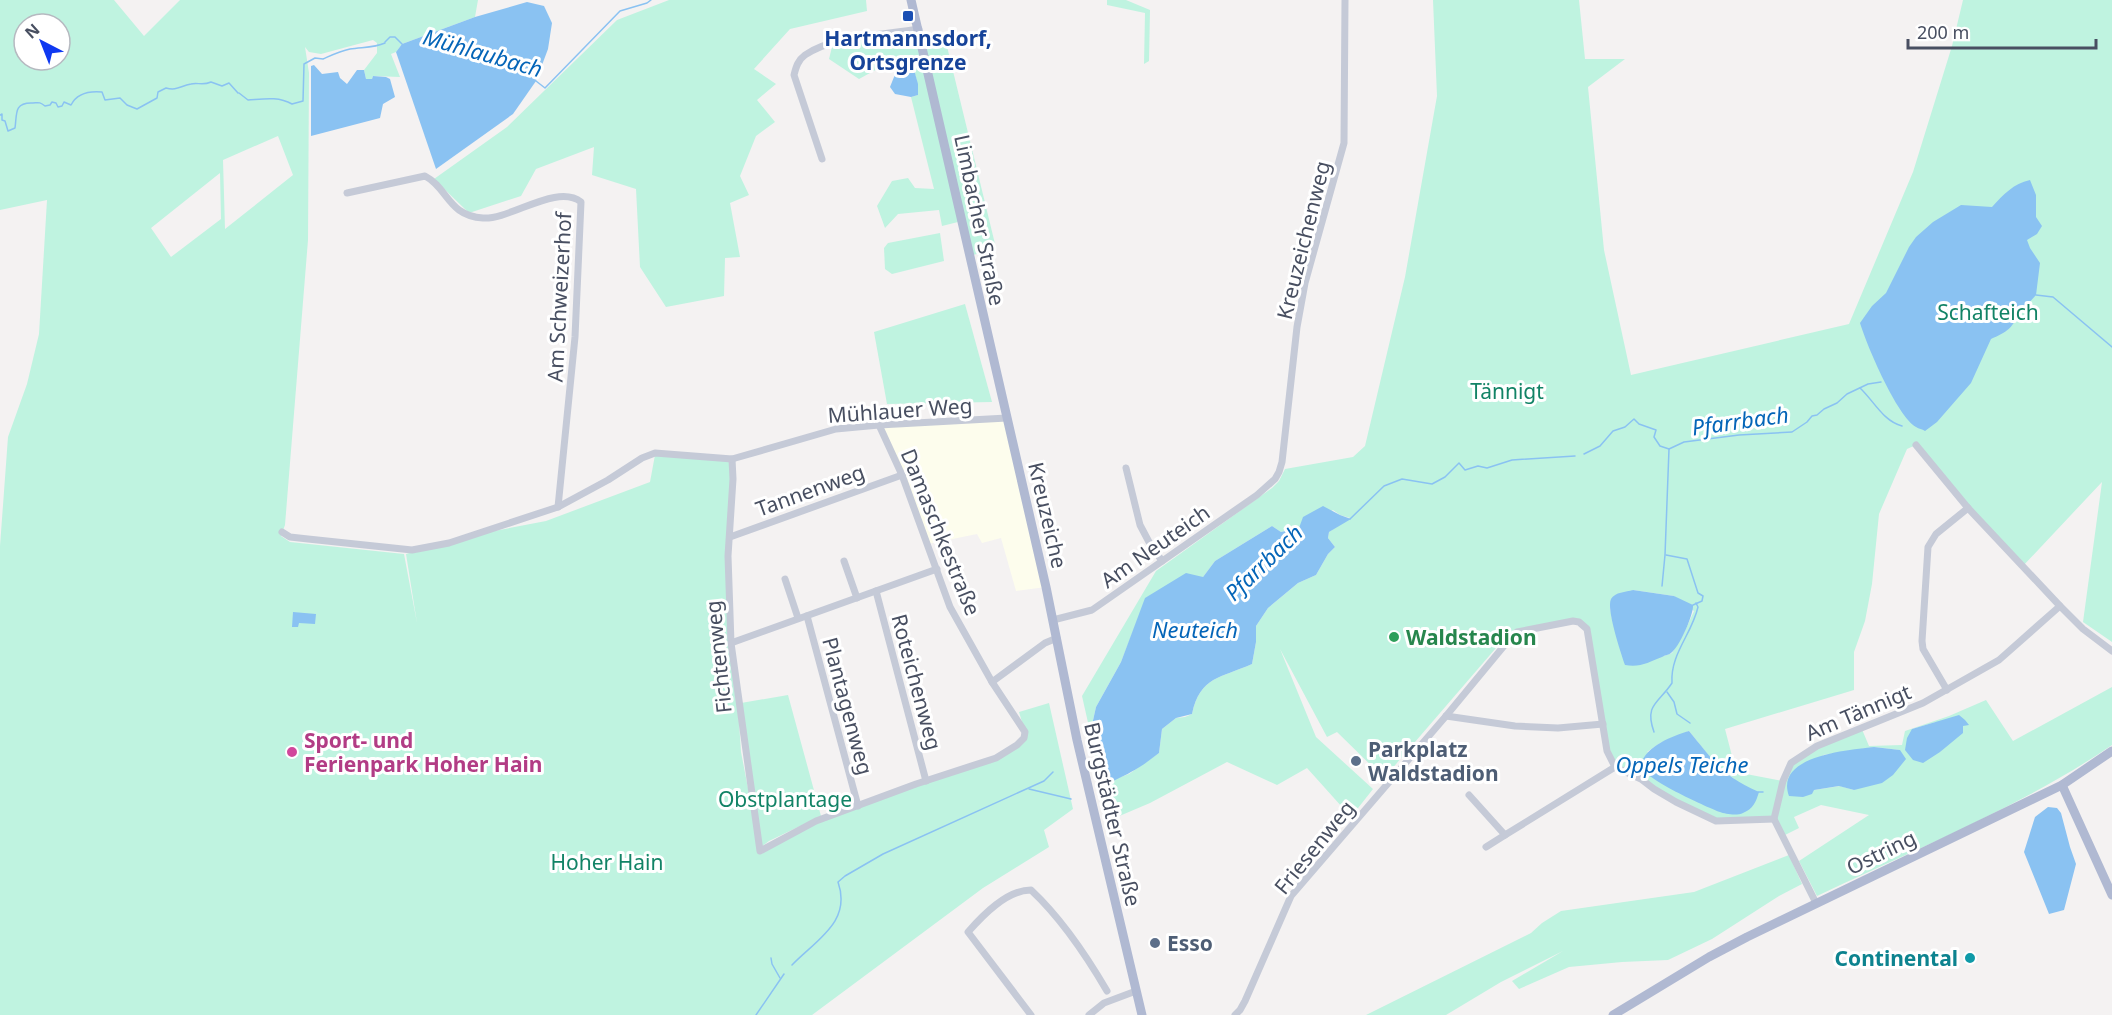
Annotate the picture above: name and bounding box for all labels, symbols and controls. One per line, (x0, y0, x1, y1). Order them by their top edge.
marker: Hartmannsdorf, Ortsgrenze (901, 9, 915, 23)
north arrow (12, 12, 72, 72)
scale bar (1908, 12, 2096, 50)
text: N (20, 18, 44, 43)
text: 200 m (1917, 20, 1969, 44)
water label: Mühlaubach (420, 21, 546, 83)
place label: Hartmannsdorf, Ortsgrenze (824, 24, 992, 76)
street label: Limbacher Straße (948, 132, 1012, 308)
street label: Kreuzeichenweg (1270, 158, 1336, 322)
street label: Am Schweizerhof (541, 210, 578, 383)
park label: Schafteich (1937, 298, 2039, 326)
park label: Tännigt (1470, 377, 1544, 405)
street label: Mühlauer Weg (827, 391, 973, 429)
water label: Pfarrbach (1690, 398, 1790, 442)
street label: Damaschkestraße (895, 444, 987, 620)
street label: Tannenweg (752, 457, 868, 523)
street label: Kreuzeiche (1022, 459, 1074, 571)
street label: Am Neuteich (1095, 498, 1215, 594)
water label: Pfarrbach (1218, 517, 1308, 607)
street label: Fichtenweg (698, 599, 738, 715)
street label: Roteichenweg (885, 611, 949, 753)
water label: Neuteich (1152, 614, 1238, 644)
place label: Waldstadion (1406, 623, 1537, 651)
marker: Waldstadion (1387, 630, 1401, 644)
street label: Plantagenweg (816, 634, 880, 778)
street label: Am Tännigt (1801, 677, 1915, 747)
street label: Burgstädter Straße (1078, 719, 1148, 909)
place label: Sport- und Ferienpark Hoher Hain (304, 726, 542, 778)
place label: Parkplatz Waldstadion (1368, 735, 1499, 787)
marker: Sport- und Ferienpark Hoher Hain (285, 745, 299, 759)
water label: Oppels Teiche (1615, 749, 1749, 779)
marker: Parkplatz Waldstadion (1349, 754, 1363, 768)
park label: Obstplantage (718, 785, 852, 813)
street label: Friesenweg (1268, 794, 1360, 900)
street label: Ostring (1842, 823, 1920, 881)
park label: Hoher Hain (551, 848, 663, 876)
place label: Esso (1167, 929, 1213, 957)
marker: Esso (1148, 936, 1162, 950)
place label: Continental (1835, 944, 1958, 972)
marker: Continental (1963, 951, 1977, 965)

